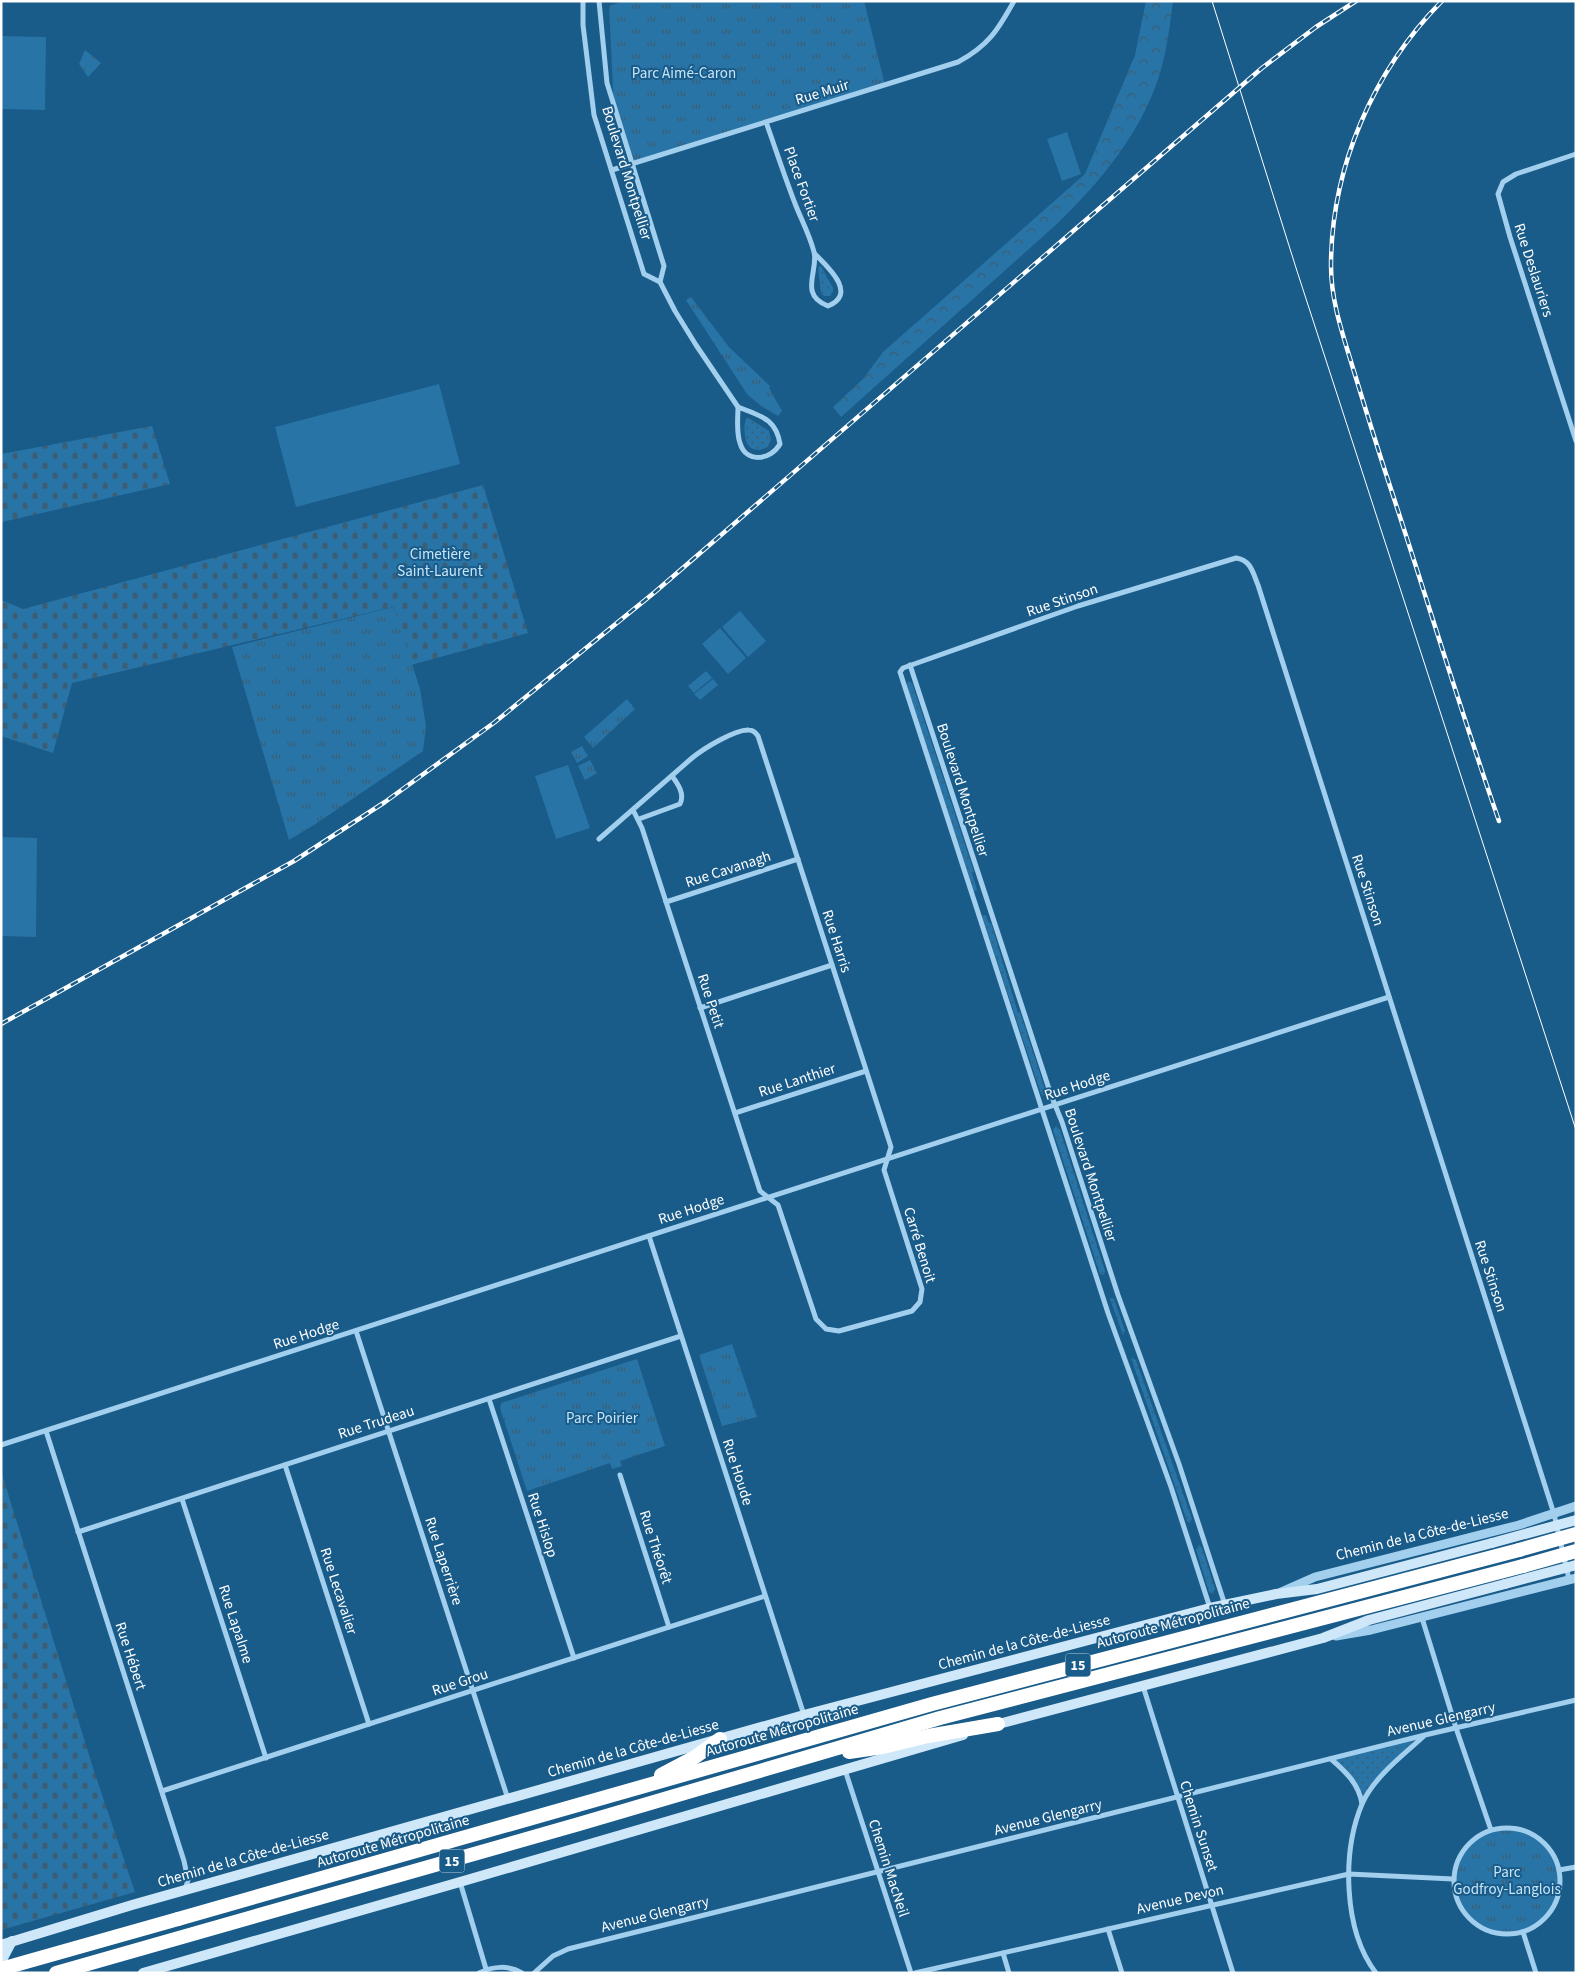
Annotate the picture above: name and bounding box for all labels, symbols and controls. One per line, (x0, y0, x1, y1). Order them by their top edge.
park label: Parc Aimé-Caron (632, 63, 736, 84)
street label: Rue Muir (793, 74, 852, 111)
street label: Boulevard Montpellier (596, 104, 657, 244)
street label: Place Fortier (778, 144, 825, 226)
street label: Rue Deslauriers (1508, 221, 1559, 320)
park label: Cimetière Saint-Laurent (397, 544, 483, 582)
street label: Rue Stinson (1024, 578, 1101, 623)
street label: Boulevard Montpellier (931, 721, 994, 860)
street label: Rue Cavanagh (683, 846, 774, 893)
street label: Rue Stinson (1346, 852, 1389, 929)
street label: Rue Harris (817, 907, 857, 975)
street label: Rue Petit (692, 971, 729, 1031)
street label: Rue Lanthier (756, 1058, 839, 1103)
street label: Rue Hodge (1041, 1065, 1113, 1106)
street label: Boulevard Montpellier (1059, 1106, 1122, 1245)
street label: Rue Hodge (655, 1189, 727, 1230)
street label: Carré Benoit (898, 1205, 941, 1286)
street label: Rue Stinson (1469, 1238, 1512, 1315)
street label: Rue Hodge (270, 1314, 342, 1355)
street label: Rue Trudeau (335, 1400, 417, 1445)
park label: Parc Poirier (566, 1408, 639, 1429)
street label: Rue Houde (717, 1436, 758, 1508)
street label: Rue Hislop (522, 1490, 563, 1560)
street label: Chemin de la Côte-de-Liesse (1334, 1503, 1511, 1566)
street label: Rue Théorêt (634, 1508, 677, 1587)
street label: Rue Laperrière (419, 1514, 468, 1608)
street label: Rue Lecavalier (315, 1545, 363, 1638)
street label: Rue Lapalme (213, 1582, 258, 1666)
street label: Autoroute Métropolitaine (1094, 1593, 1252, 1654)
street label: Chemin de la Côte-de-Liesse (936, 1609, 1112, 1676)
street label: Rue Hébert (110, 1619, 151, 1693)
road number: 15 (1066, 1654, 1090, 1676)
street label: Rue Grou (429, 1664, 491, 1701)
street label: Avenue Glengarry (1385, 1697, 1497, 1742)
street label: Autoroute Métropolitaine (703, 1699, 861, 1762)
street label: Chemin de la Côte-de-Liesse (545, 1714, 721, 1783)
street label: Chemin Sunset (1174, 1778, 1223, 1874)
street label: Avenue Glengarry (992, 1794, 1104, 1841)
street label: Autoroute Métropolitaine (314, 1810, 472, 1873)
street label: Chemin MacNeil (863, 1817, 914, 1920)
street label: Chemin de la Côte-de-Liesse (155, 1824, 331, 1893)
road number: 15 (440, 1850, 464, 1872)
park label: Parc Godfroy-Langlois (1453, 1862, 1561, 1900)
street label: Avenue Devon (1134, 1879, 1226, 1920)
street label: Avenue Glengarry (599, 1891, 711, 1938)

